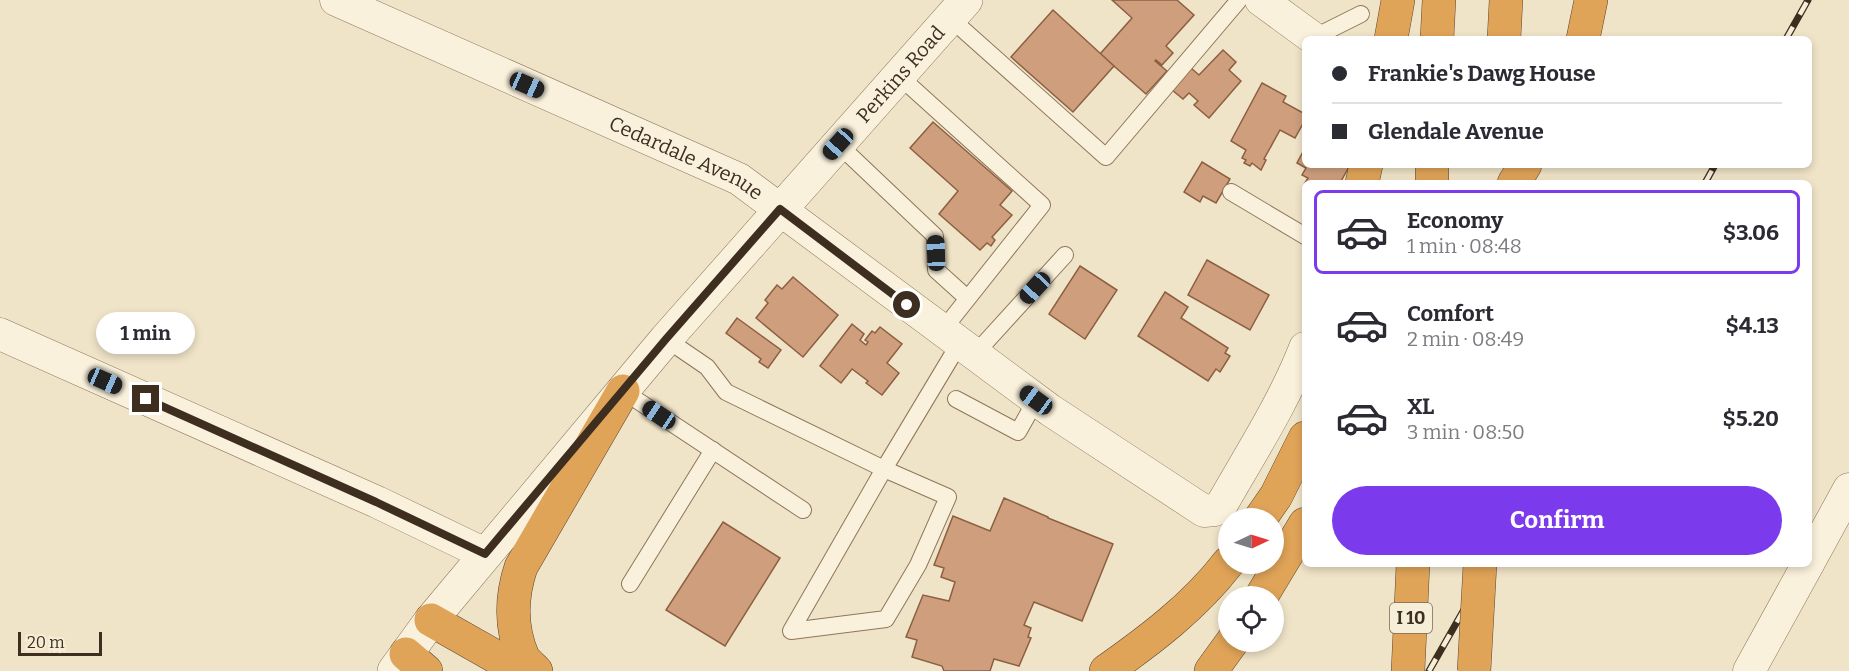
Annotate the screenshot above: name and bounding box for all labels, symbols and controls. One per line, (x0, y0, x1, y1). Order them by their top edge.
street label: Perkins Road (851, 21, 950, 128)
text: Frankie's Dawg House (1368, 60, 1596, 87)
car (507, 69, 547, 101)
street label: Cedardale Avenue (605, 111, 768, 205)
text: Glendale Avenue (1368, 118, 1544, 145)
car (819, 125, 857, 163)
icon: car (1335, 205, 1389, 259)
text: Economy (1407, 207, 1503, 234)
text: $3.06 (1723, 219, 1779, 246)
text: 1 min · 08:48 (1407, 234, 1522, 258)
car (926, 235, 946, 271)
car (1016, 269, 1054, 307)
route start (893, 291, 920, 318)
icon: car (1335, 298, 1389, 352)
text: Comfort (1407, 300, 1494, 327)
callout: 1 min (96, 312, 195, 354)
text: $4.13 (1725, 312, 1779, 339)
text: 1 min (120, 321, 171, 345)
text: 2 min · 08:49 (1407, 327, 1524, 351)
car (85, 365, 125, 397)
car (1016, 382, 1056, 418)
route end (132, 385, 159, 412)
icon: car (1335, 391, 1389, 445)
text: XL (1407, 393, 1434, 420)
car (639, 397, 679, 433)
text: $5.20 (1722, 405, 1779, 432)
text: 3 min · 08:50 (1407, 420, 1525, 444)
button: Confirm (1332, 486, 1782, 555)
north arrow (1218, 508, 1284, 574)
map controls (1218, 508, 1284, 652)
button: locate (1218, 586, 1284, 652)
road number: I 10 (1390, 603, 1432, 633)
scale bar (18, 629, 102, 656)
text: 20 m (27, 633, 64, 652)

